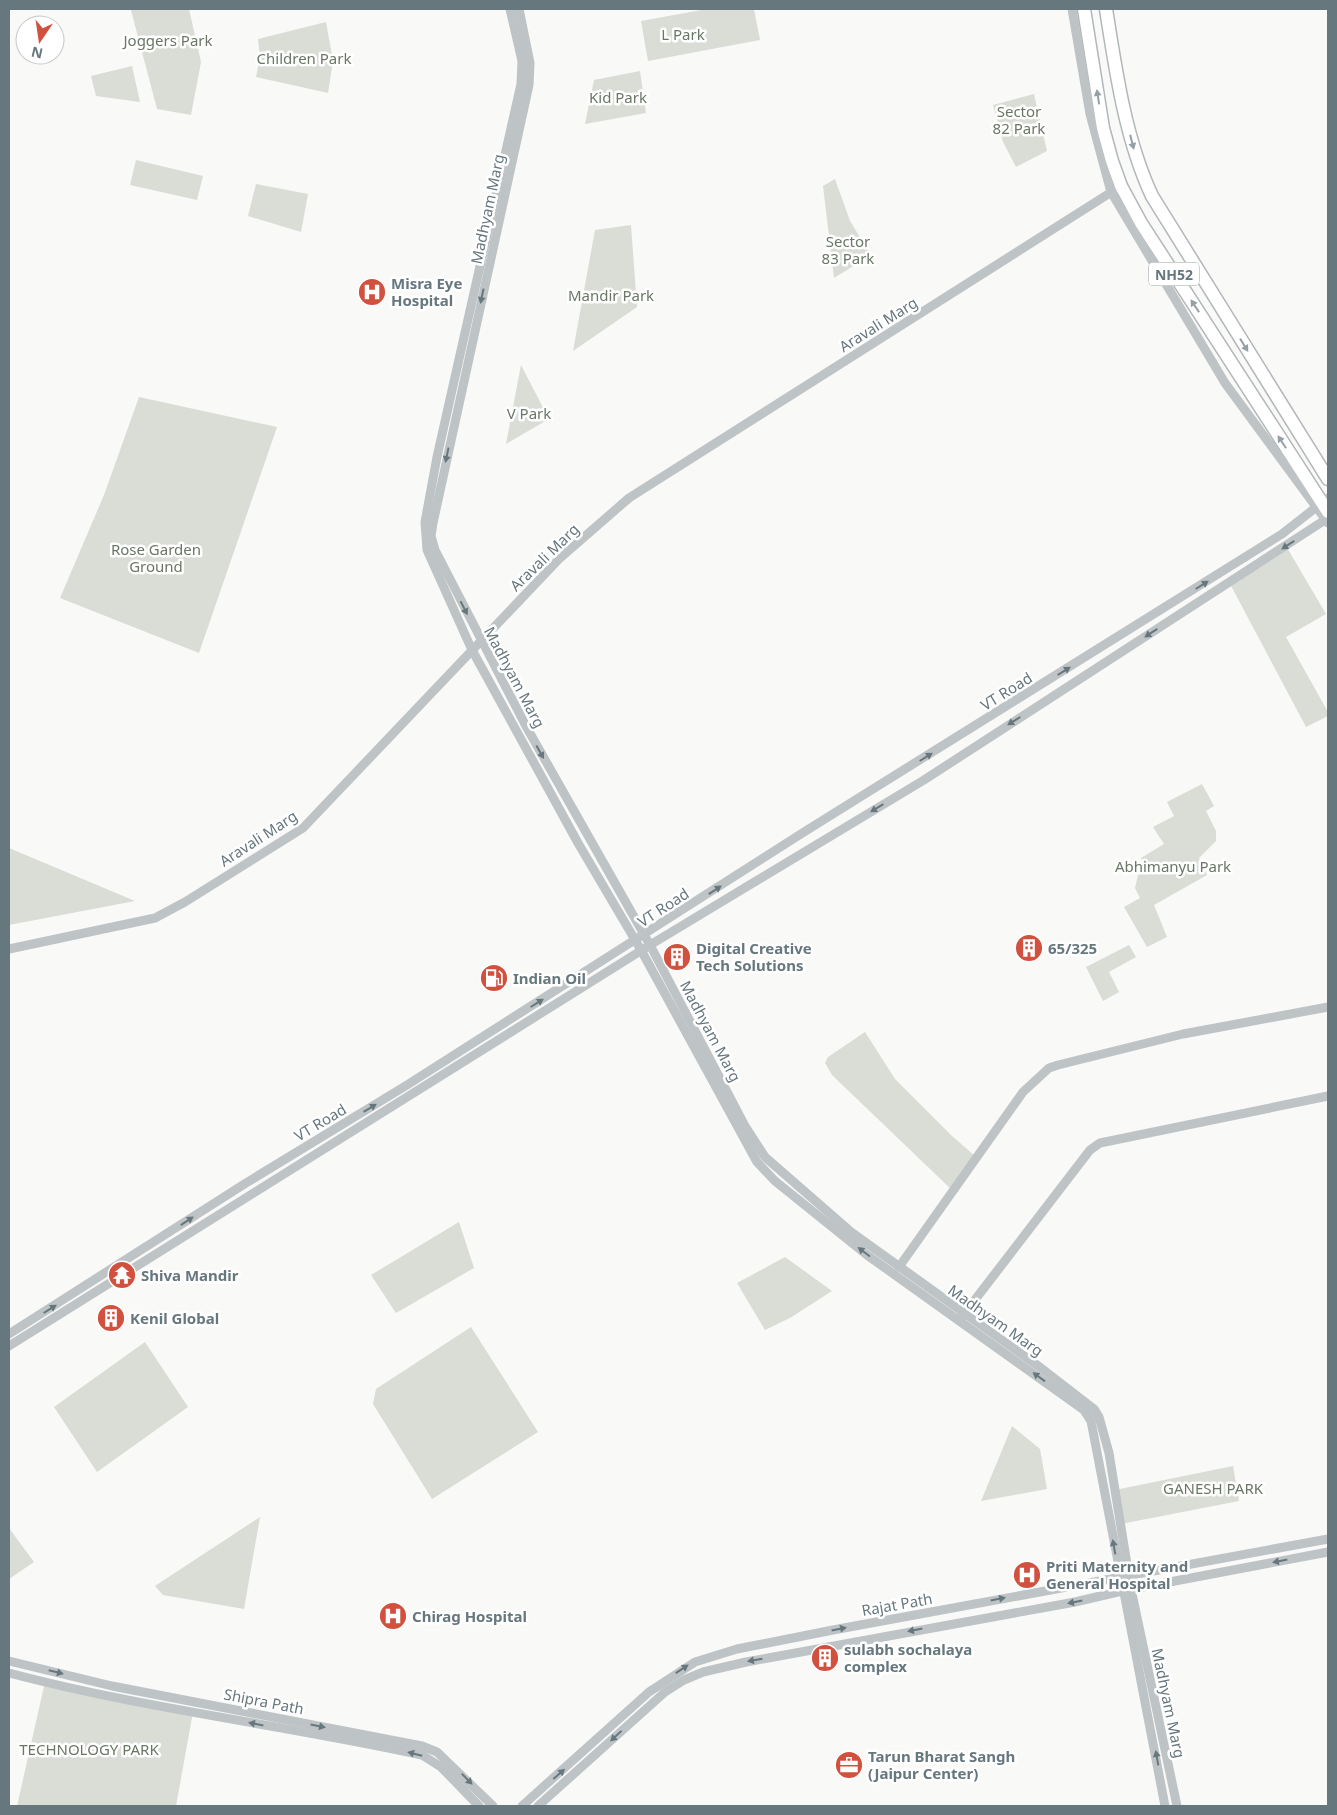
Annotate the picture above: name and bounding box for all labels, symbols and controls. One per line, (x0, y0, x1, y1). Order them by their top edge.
north arrow (15, 15, 65, 65)
park label: L Park (661, 24, 705, 44)
park label: Joggers Park (121, 30, 213, 50)
text: N (29, 43, 45, 64)
park label: Children Park (257, 48, 351, 68)
park label: Kid Park (589, 87, 647, 107)
one-way arrow (1094, 89, 1102, 105)
park label: Sector 82 Park (993, 101, 1045, 138)
one-way arrow (1128, 135, 1136, 150)
street label: Madhyam Marg (466, 152, 508, 266)
park label: Sector 83 Park (822, 231, 874, 268)
road number: NH52 (1149, 262, 1199, 286)
place label: Misra Eye Hospital (391, 273, 462, 310)
hospital icon: Misra Eye Hospital (357, 277, 387, 307)
park label: Mandir Park (568, 285, 654, 305)
one-way arrow (478, 289, 486, 304)
street label: Aravali Marg (835, 292, 921, 356)
one-way arrow (1190, 299, 1199, 312)
one-way arrow (1240, 338, 1249, 352)
park label: V Park (507, 403, 551, 423)
one-way arrow (1278, 436, 1287, 449)
one-way arrow (443, 447, 451, 462)
street label: Aravali Marg (505, 519, 583, 595)
park label: Rose Garden Ground (111, 539, 201, 576)
one-way arrow (1281, 541, 1294, 550)
one-way arrow (1195, 580, 1209, 589)
one-way arrow (460, 601, 468, 615)
street label: Madhyam Marg (480, 623, 550, 731)
one-way arrow (1144, 629, 1158, 638)
one-way arrow (1058, 666, 1071, 676)
street label: VT Road (976, 667, 1036, 715)
one-way arrow (1008, 717, 1021, 726)
one-way arrow (536, 745, 544, 759)
one-way arrow (920, 752, 933, 761)
one-way arrow (871, 804, 884, 813)
street label: Aravali Marg (215, 805, 301, 871)
park label: Abhimanyu Park (1115, 856, 1231, 876)
street label: VT Road (634, 883, 692, 931)
one-way arrow (708, 885, 721, 895)
building icon: 65/325 (1014, 933, 1044, 963)
place label: Digital Creative Tech Solutions (696, 938, 812, 975)
place label: 65/325 (1048, 938, 1097, 958)
building icon: Digital Creative Tech Solutions (662, 942, 692, 972)
fuel station icon: Indian Oil (479, 963, 509, 993)
place label: Indian Oil (513, 968, 586, 988)
street label: Madhyam Marg (676, 977, 746, 1085)
one-way arrow (530, 998, 543, 1007)
street label: VT Road (290, 1099, 350, 1145)
one-way arrow (363, 1103, 376, 1112)
one-way arrow (181, 1217, 194, 1226)
one-way arrow (858, 1247, 871, 1258)
temple icon: Shiva Mandir (107, 1260, 137, 1290)
place label: Shiva Mandir (141, 1265, 239, 1285)
street label: Madhyam Marg (944, 1280, 1048, 1360)
building icon: Kenil Global (96, 1303, 126, 1333)
one-way arrow (44, 1304, 57, 1313)
place label: Kenil Global (130, 1308, 219, 1328)
one-way arrow (1033, 1372, 1046, 1383)
park label: GANESH PARK (1163, 1478, 1264, 1498)
one-way arrow (1110, 1539, 1118, 1555)
place label: Priti Maternity and General Hospital (1046, 1556, 1188, 1593)
one-way arrow (1273, 1557, 1288, 1565)
hospital icon: Priti Maternity and General Hospital (1012, 1560, 1042, 1590)
street label: Rajat Path (860, 1588, 934, 1620)
one-way arrow (991, 1595, 1007, 1603)
one-way arrow (1066, 1598, 1082, 1606)
hospital icon: Chirag Hospital (378, 1601, 408, 1631)
place label: Chirag Hospital (412, 1606, 527, 1626)
one-way arrow (831, 1624, 847, 1632)
one-way arrow (907, 1626, 922, 1634)
place label: sulabh sochalaya complex (844, 1639, 972, 1676)
building icon: sulabh sochalaya complex (810, 1643, 840, 1673)
street label: Madhyam Marg (1148, 1646, 1190, 1760)
one-way arrow (747, 1657, 763, 1665)
one-way arrow (676, 1665, 689, 1674)
one-way arrow (49, 1668, 64, 1676)
street label: Shipra Path (222, 1683, 306, 1719)
one-way arrow (247, 1719, 263, 1727)
one-way arrow (311, 1722, 326, 1730)
one-way arrow (611, 1730, 623, 1742)
park label: TECHNOLOGY PARK (19, 1739, 159, 1759)
place label: Tarun Bharat Sangh (Jaipur Center) (868, 1746, 1015, 1783)
one-way arrow (408, 1750, 423, 1758)
office icon: Tarun Bharat Sangh (Jaipur Center) (834, 1750, 864, 1780)
one-way arrow (1152, 1750, 1160, 1766)
one-way arrow (552, 1768, 564, 1780)
one-way arrow (460, 1773, 472, 1785)

